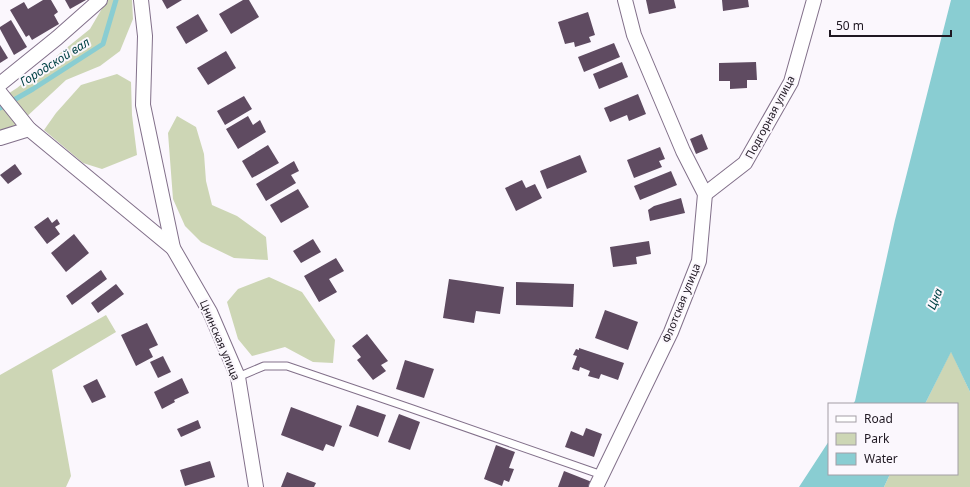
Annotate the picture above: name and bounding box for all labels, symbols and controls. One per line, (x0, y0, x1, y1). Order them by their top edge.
scale bar (830, 12, 951, 38)
text: 50 m (836, 17, 864, 34)
water label: Городской вал (16, 33, 93, 90)
street label: Подгорная улица (741, 72, 798, 161)
street label: Флотская улица (658, 261, 703, 345)
water label: Цна (923, 285, 947, 312)
street label: Цнинская улица (197, 297, 244, 382)
legend (828, 403, 958, 475)
text: Road (864, 410, 893, 427)
text: Park (864, 430, 890, 447)
text: Water (864, 450, 898, 467)

